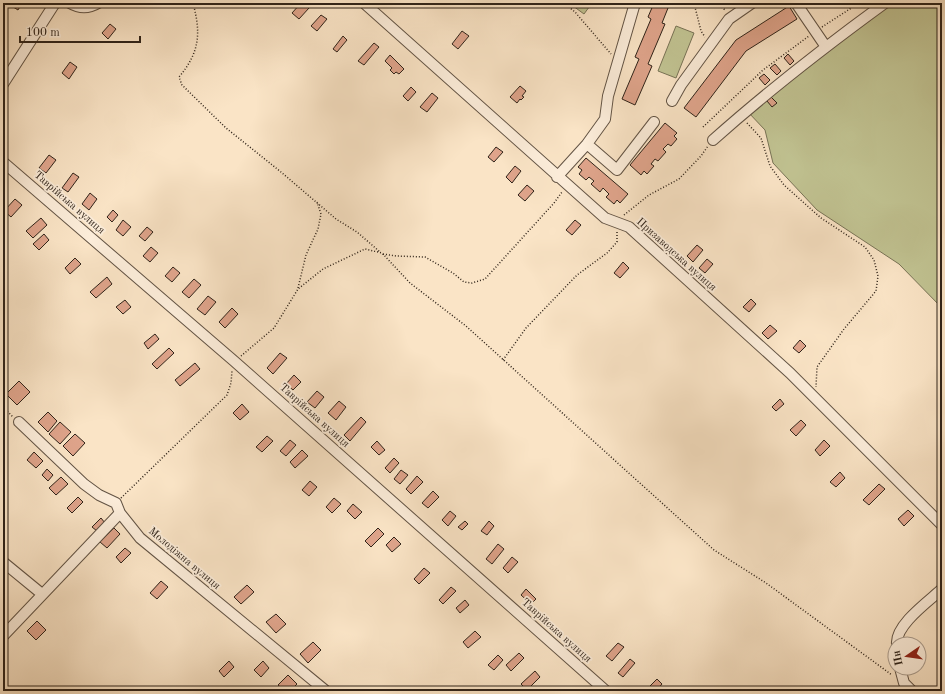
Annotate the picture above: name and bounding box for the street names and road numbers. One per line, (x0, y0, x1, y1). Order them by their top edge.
street label: Таврійська вулиця (32, 169, 107, 237)
street label: Призаводська вулиця (634, 216, 718, 294)
street label: Таврійська вулиця (277, 382, 351, 450)
street label: Молодіжна вулиця (146, 526, 222, 592)
street label: Таврійська вулиця (519, 597, 593, 665)

